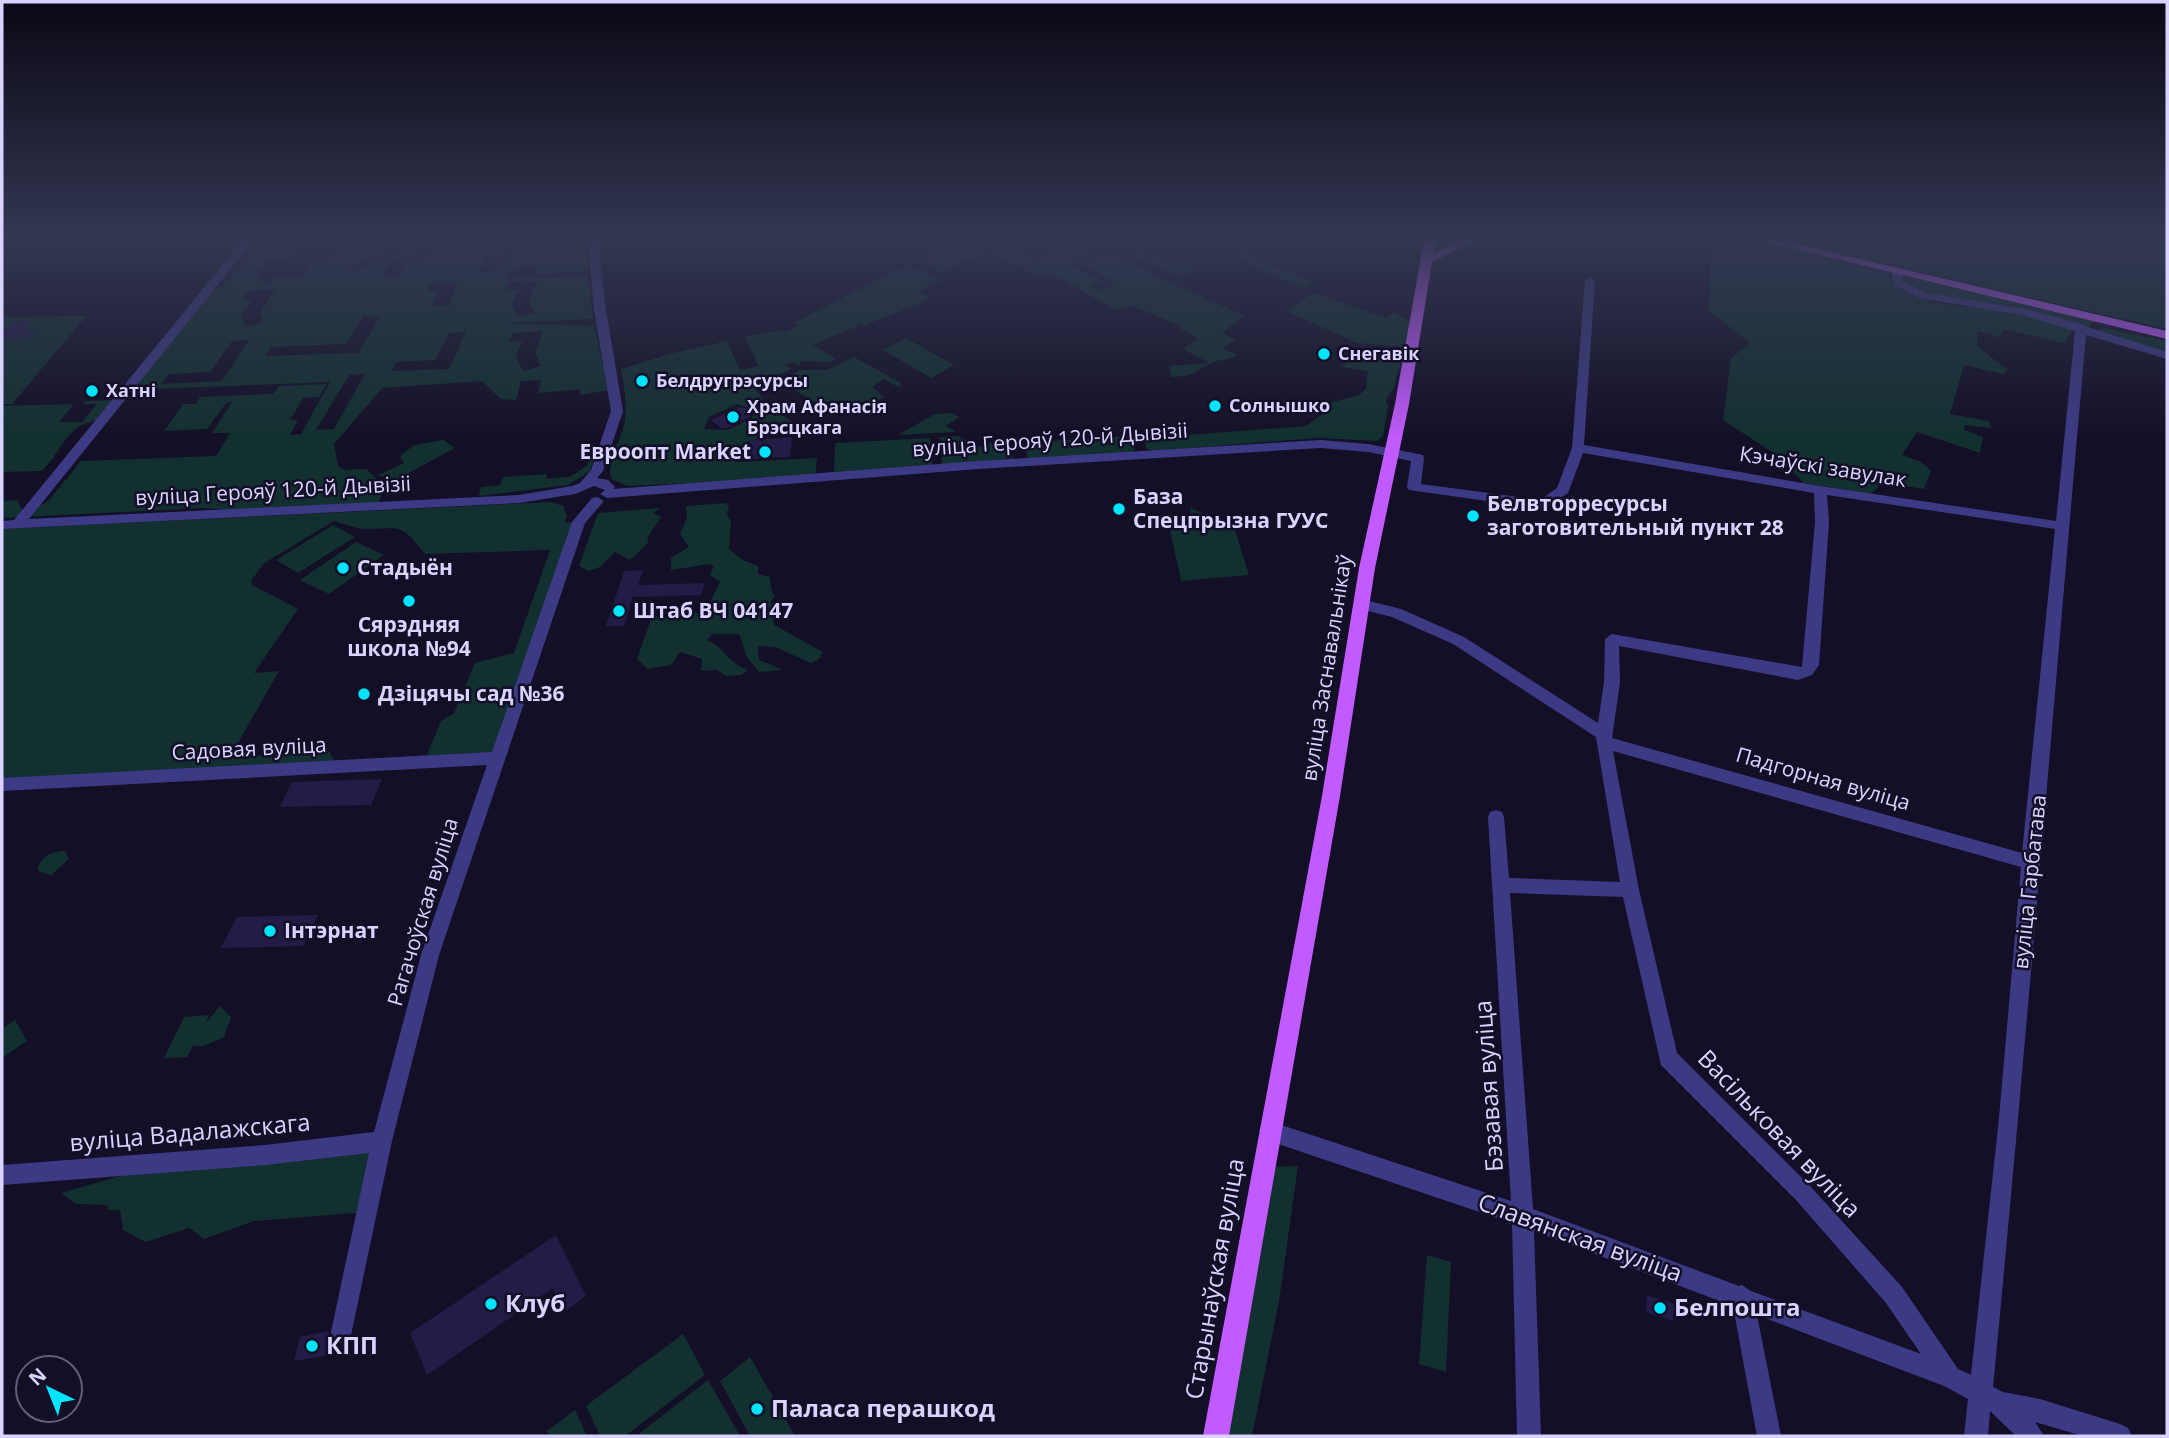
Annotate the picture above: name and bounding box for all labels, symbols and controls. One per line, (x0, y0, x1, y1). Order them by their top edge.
place label: Снегавік (1338, 341, 1420, 365)
marker: Снегавік (1316, 346, 1332, 362)
place label: Белдругрэсурсы (656, 368, 808, 392)
marker: Белдругрэсурсы (634, 373, 650, 389)
place label: Хатні (106, 378, 156, 402)
marker: Хатні (84, 383, 100, 399)
place label: Солнышко (1229, 393, 1330, 417)
place label: Храм Афанасія Брэсцкага (747, 394, 887, 439)
marker: Солнышко (1207, 398, 1223, 414)
marker: Храм Афанасія Брэсцкага (725, 409, 741, 425)
street label: вуліца Герояў 120-й Дывізіі (911, 415, 1189, 463)
place label: Евроопт Market (579, 437, 751, 465)
street label: Кэчаўскі завулак (1738, 439, 1909, 493)
marker: Евроопт Market (757, 444, 773, 460)
street label: вуліца Герояў 120-й Дывізіі (134, 469, 412, 511)
place label: База Спецпрызна ГУУС (1133, 482, 1328, 534)
place label: Белвторресурсы заготовительный пункт 28 (1487, 489, 1784, 541)
marker: База Спецпрызна ГУУС (1111, 501, 1127, 517)
marker: Белвторресурсы заготовительный пункт 28 (1465, 508, 1481, 524)
street label: вуліца Заснавальнікаў (1294, 552, 1358, 783)
place label: Стадыён (357, 553, 453, 581)
marker: Стадыён (335, 560, 351, 576)
marker: Сярэдняя школа №94 (401, 593, 417, 609)
place label: Штаб ВЧ 04147 (633, 596, 793, 624)
marker: Штаб ВЧ 04147 (611, 603, 627, 619)
place label: Сярэдняя школа №94 (347, 610, 471, 662)
place label: Дзіцячы сад №36 (378, 679, 565, 707)
marker: Дзіцячы сад №36 (356, 686, 372, 702)
street label: Садовая вуліца (171, 730, 327, 766)
street label: Падгорная вуліца (1733, 740, 1914, 816)
street label: вуліца Гарбатава (2006, 793, 2052, 970)
street label: Рагачоўская вуліца (380, 814, 464, 1009)
place label: Інтэрнат (284, 916, 379, 944)
marker: Інтэрнат (262, 923, 278, 939)
street label: Бэзавая вуліца (1465, 999, 1510, 1173)
street label: Васільковая вуліца (1691, 1042, 1869, 1224)
street label: вуліца Вадалажскага (68, 1105, 312, 1158)
street label: Старынаўская вуліца (1176, 1156, 1251, 1402)
street label: Славянская вуліца (1474, 1184, 1687, 1289)
place label: Клуб (505, 1286, 565, 1319)
place label: Белпошта (1674, 1290, 1801, 1323)
marker: Клуб (483, 1296, 499, 1312)
marker: Белпошта (1652, 1300, 1668, 1316)
place label: КПП (326, 1328, 378, 1361)
marker: КПП (304, 1338, 320, 1354)
north arrow (14, 1354, 84, 1424)
text: N (23, 1362, 52, 1391)
place label: Паласа перашкод (771, 1391, 995, 1424)
marker: Паласа перашкод (749, 1401, 765, 1417)

